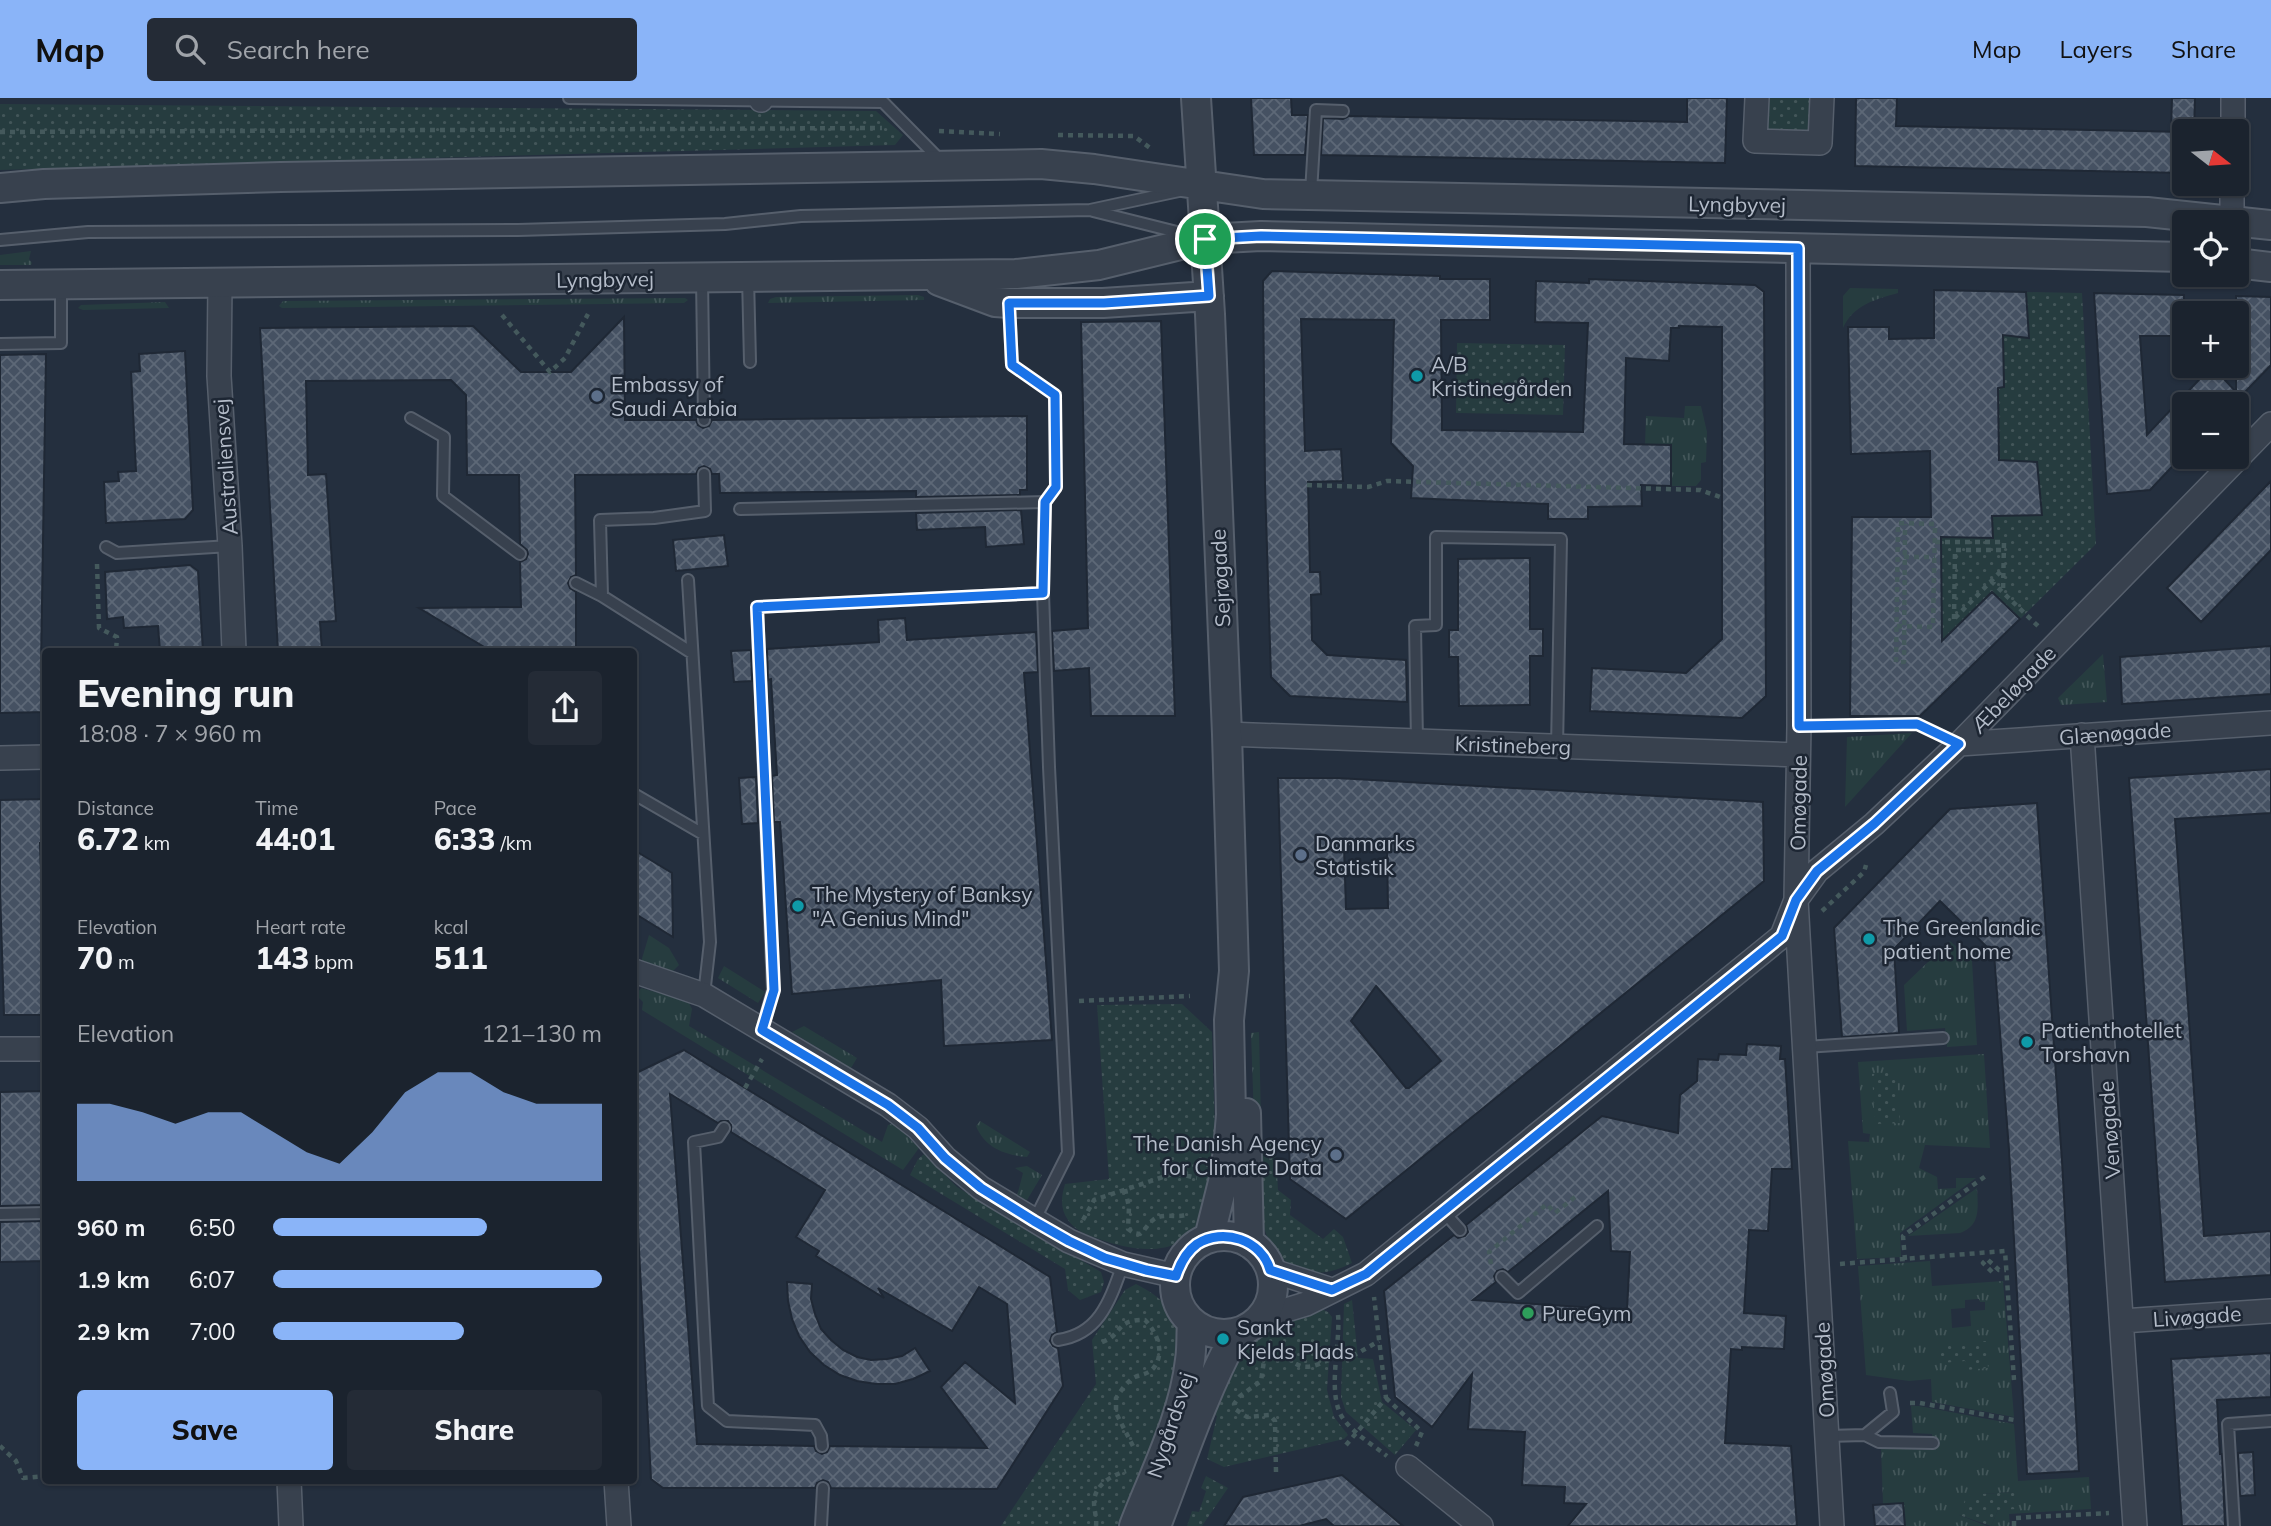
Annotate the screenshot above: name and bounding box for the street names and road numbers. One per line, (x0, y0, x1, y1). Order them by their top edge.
street label: Lyngbyvej (1688, 190, 1786, 218)
street label: Lyngbyvej (556, 265, 654, 293)
street label: Australiensvej (207, 398, 243, 536)
street label: Sejrøgade (1204, 528, 1236, 628)
street label: Æbeløgade (1964, 640, 2061, 739)
street label: Glænøgade (2058, 716, 2172, 750)
street label: Kristineberg (1454, 730, 1572, 760)
street label: Omøgade (1784, 755, 1812, 851)
street label: Venøgade (2093, 1080, 2125, 1180)
street label: Livøgade (2152, 1300, 2242, 1332)
street label: Omøgade (1809, 1321, 1839, 1419)
street label: Nygårdsvej (1141, 1369, 1199, 1481)

